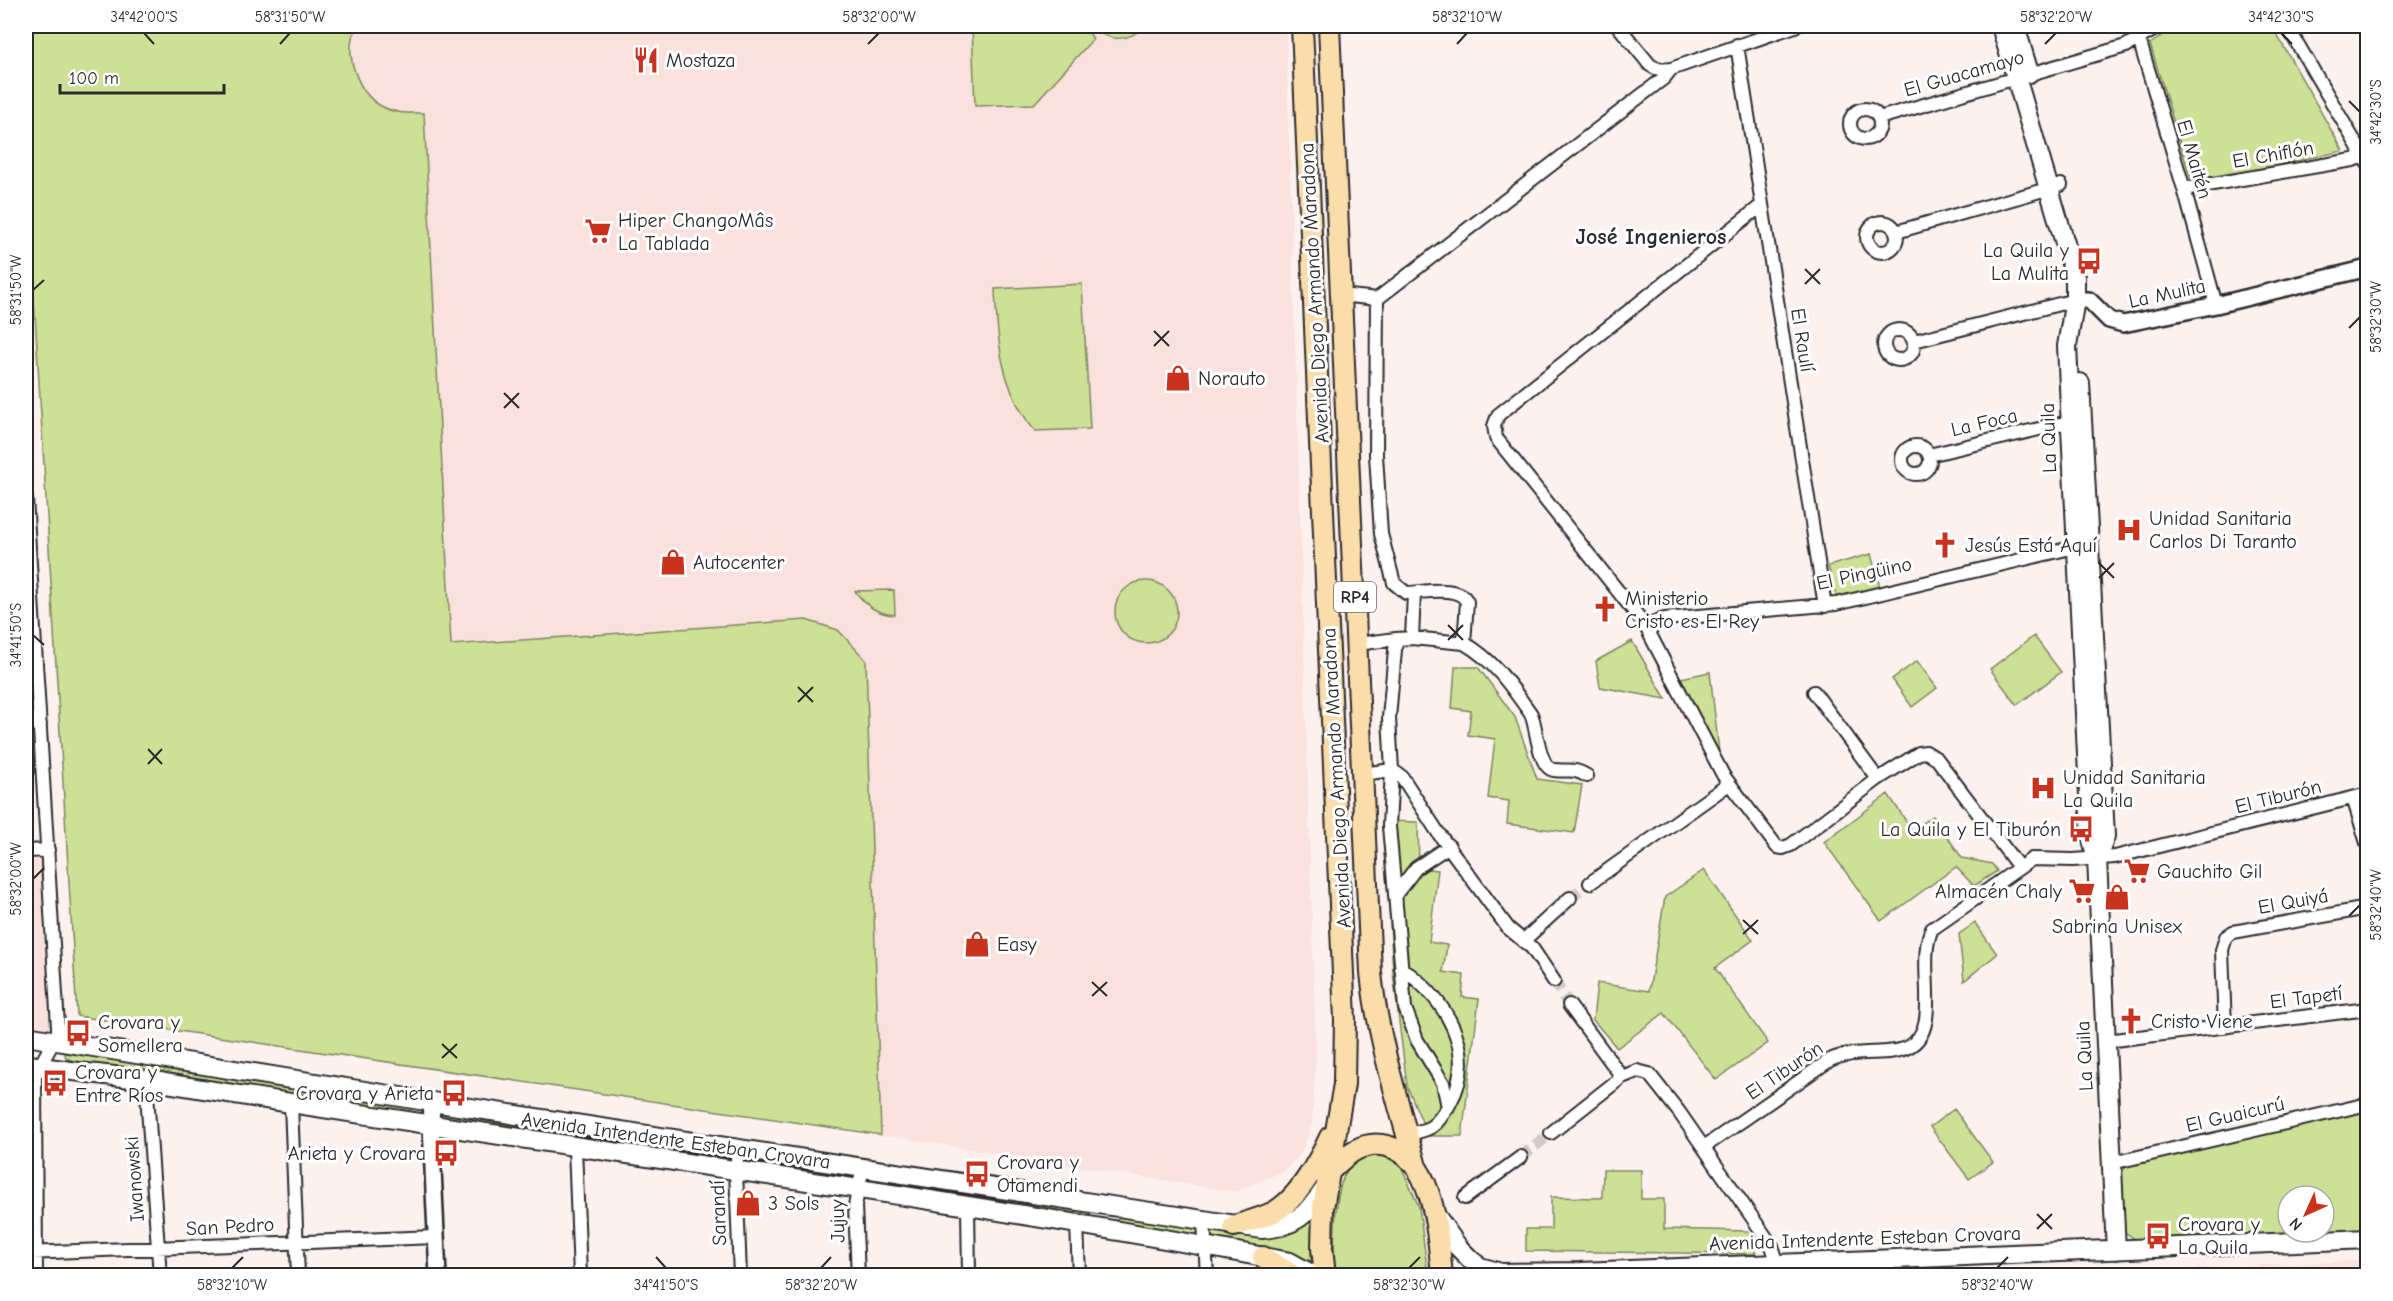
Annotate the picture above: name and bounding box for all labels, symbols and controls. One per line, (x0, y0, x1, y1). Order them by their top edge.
text: 34°42'00"S (110, 8, 178, 26)
text: 58°31'50"W (255, 8, 325, 26)
text: 58°32'00"W (842, 8, 916, 26)
text: 58°32'10"W (1432, 8, 1502, 26)
text: 58°32'20"W (2020, 8, 2092, 26)
text: 34°42'30"S (2248, 8, 2314, 26)
restaurant icon: Mostaza (631, 45, 661, 75)
street label: El Guacamayo (1901, 45, 2027, 102)
place label: Mostaza (666, 49, 736, 72)
scale bar (60, 57, 224, 95)
text: 100 m (69, 68, 119, 89)
text: 34°42'30"S (2367, 79, 2385, 145)
street label: El Maitén (2172, 117, 2217, 201)
street label: El Chiflón (2231, 136, 2316, 173)
street label: Avenida Diego Armando Maradona (1295, 142, 1334, 444)
place label: Hiper ChangoMâs La Tablada (618, 209, 773, 255)
supermarket icon: Hiper ChangoMâs La Tablada (583, 216, 613, 246)
district label: José Ingenieros (1576, 224, 1726, 250)
place label: La Quila y La Mulita (1983, 239, 2069, 285)
bus stop icon: La Quila y La Mulita (2074, 246, 2104, 276)
text: 58°31'50"W (7, 255, 25, 325)
street label: La Mulita (2127, 274, 2208, 313)
text: 58°32'30"W (2367, 281, 2385, 353)
street label: El Raulí (1786, 307, 1819, 374)
shop icon: Norauto (1163, 363, 1193, 393)
place label: Norauto (1198, 367, 1266, 390)
street label: La Quila (2036, 402, 2061, 474)
street label: La Foca (1949, 404, 2020, 441)
place label: Unidad Sanitaria Carlos Di Taranto (2149, 507, 2297, 553)
hospital icon: Unidad Sanitaria Carlos Di Taranto (2114, 515, 2144, 545)
church icon: Jesús Está Aquí (1930, 530, 1960, 560)
place label: Jesús Está Aquí (1965, 534, 2097, 557)
shop icon: Autocenter (658, 547, 688, 577)
place label: Autocenter (693, 551, 784, 574)
street label: El Pingüino (1814, 552, 1914, 595)
road number: RP4 (1334, 582, 1376, 612)
place label: Ministerio Cristo es El Rey (1625, 587, 1759, 633)
church icon: Ministerio Cristo es El Rey (1590, 594, 1620, 624)
text: 34°41'50"S (7, 603, 25, 667)
street label: Avenida Diego Armando Maradona (1317, 627, 1356, 929)
place label: Unidad Sanitaria La Quila (2063, 766, 2206, 812)
hospital icon: Unidad Sanitaria La Quila (2028, 773, 2058, 803)
street label: El Tiburón (2233, 775, 2324, 818)
bus stop icon: La Quila y El Tiburón (2066, 814, 2096, 844)
place label: La Quila y El Tiburón (1880, 818, 2061, 841)
text: 58°32'00"W (7, 842, 25, 916)
supermarket icon: Gauchito Gil (2122, 856, 2152, 886)
place label: Gauchito Gil (2157, 860, 2262, 883)
text: 58°32'40"W (2367, 869, 2385, 941)
supermarket icon: Almacén Chaly (2067, 876, 2097, 906)
place label: Almacén Chaly (1935, 880, 2062, 903)
shop icon: Sabrina Unisex (2102, 882, 2132, 912)
street label: El Quiyá (2256, 884, 2330, 919)
place label: Sabrina Unisex (2052, 915, 2182, 938)
shop icon: Easy (962, 929, 992, 959)
place label: Easy (997, 933, 1037, 956)
street label: El Tapetí (2268, 982, 2344, 1013)
church icon: Cristo Viene (2116, 1006, 2146, 1036)
place label: Cristo Viene (2151, 1010, 2253, 1033)
place label: Crovara y Somellera (98, 1011, 183, 1057)
bus stop icon: Crovara y Somellera (63, 1018, 93, 1048)
street label: La Quila (2071, 1020, 2098, 1092)
street label: El Tiburón (1741, 1036, 1827, 1105)
place label: Crovara y Entre Ríos (75, 1061, 163, 1107)
bus stop icon: Crovara y Entre Ríos (40, 1068, 70, 1098)
bus stop icon: Crovara y Arieta (439, 1078, 469, 1108)
place label: Crovara y Arieta (296, 1082, 434, 1105)
street label: El Guaicurú (2184, 1092, 2287, 1137)
street label: Avenida Intendente Esteban Crovara (520, 1107, 832, 1174)
street label: Iwanowski (120, 1135, 149, 1223)
bus stop icon: Arieta y Crovara (431, 1138, 461, 1168)
place label: Arieta y Crovara (288, 1142, 426, 1165)
place label: Crovara y Otamendi (997, 1151, 1079, 1197)
bus stop icon: Crovara y Otamendi (962, 1159, 992, 1189)
street label: Sarandí (706, 1179, 731, 1246)
north arrow (2276, 1184, 2336, 1244)
shop icon: 3 Sols (733, 1188, 763, 1218)
place label: 3 Sols (768, 1192, 819, 1215)
street label: Jujuy (826, 1199, 849, 1243)
street label: San Pedro (185, 1213, 275, 1240)
place label: Crovara y La Quila (2178, 1213, 2260, 1259)
text: N (2286, 1214, 2306, 1234)
bus stop icon: Crovara y La Quila (2143, 1221, 2173, 1251)
street label: Avenida Intendente Esteban Crovara (1709, 1222, 2021, 1255)
text: 58°32'10"W (197, 1276, 267, 1294)
text: 34°41'50"S (634, 1276, 698, 1294)
text: 58°32'20"W (785, 1276, 857, 1294)
text: 58°32'30"W (1373, 1276, 1445, 1294)
text: 58°32'40"W (1961, 1276, 2033, 1294)

